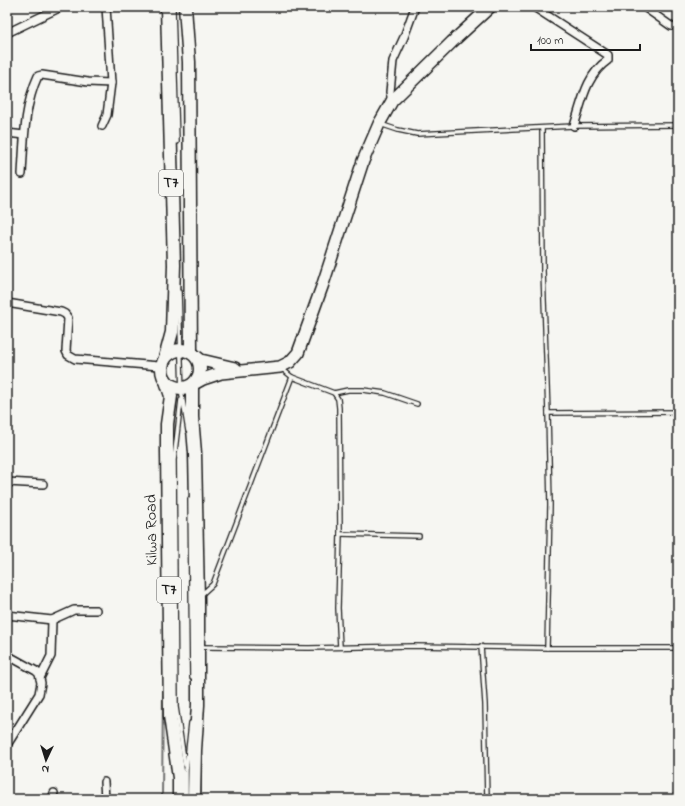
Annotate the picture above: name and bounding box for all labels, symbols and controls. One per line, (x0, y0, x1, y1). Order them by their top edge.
scale bar (531, 26, 640, 52)
text: 100 m (537, 32, 564, 50)
road number: T7 (159, 170, 183, 196)
street label: Kilwa Road (139, 494, 165, 566)
road number: T7 (157, 577, 181, 603)
north arrow (26, 740, 66, 780)
text: N (41, 761, 50, 777)

